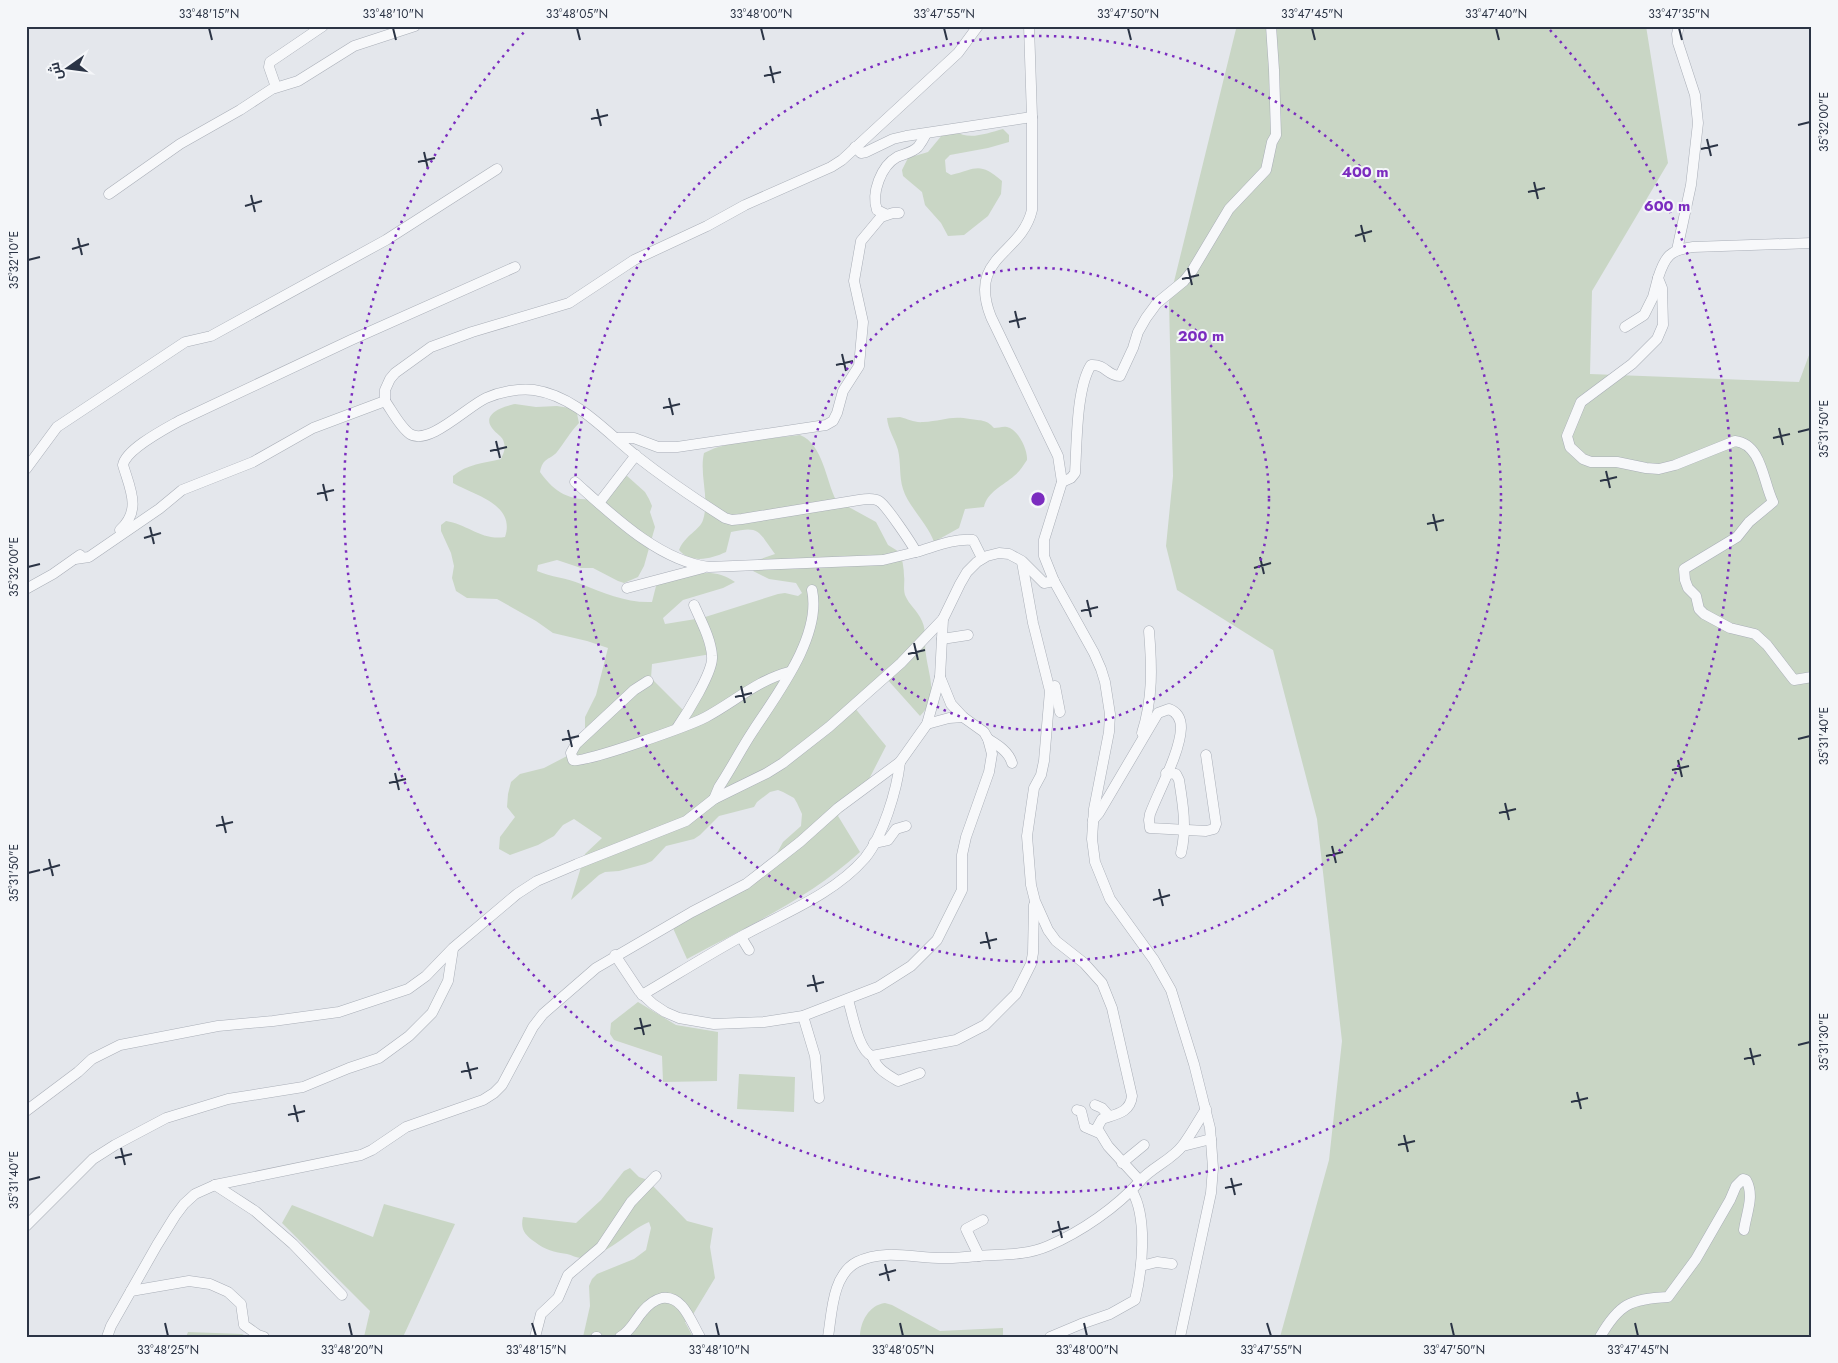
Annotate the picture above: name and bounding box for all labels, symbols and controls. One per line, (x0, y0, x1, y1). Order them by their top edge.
text: 33°48'15"N (179, 5, 239, 23)
text: 33°48'10"N (363, 5, 423, 23)
text: 33°48'05"N (546, 5, 608, 23)
text: 33°48'00"N (730, 5, 792, 23)
text: 33°47'55"N (913, 5, 975, 23)
text: 33°47'50"N (1097, 5, 1159, 23)
text: 33°47'45"N (1281, 5, 1343, 23)
text: 33°47'40"N (1465, 5, 1527, 23)
text: 33°47'35"N (1648, 5, 1710, 23)
north arrow (42, 42, 92, 92)
text: ش (44, 60, 67, 82)
text: 35°32'00"E (1815, 92, 1833, 152)
text: 400 m (1341, 161, 1389, 183)
text: 600 m (1644, 195, 1690, 217)
text: 35°32'10"E (5, 231, 23, 289)
text: 200 m (1178, 325, 1224, 347)
text: 35°31'50"E (1815, 400, 1833, 458)
centre of rings (1029, 490, 1047, 508)
text: 35°32'00"E (5, 537, 23, 597)
text: 35°31'40"E (1815, 707, 1833, 765)
text: 35°31'50"E (5, 844, 23, 902)
text: 35°31'30"E (1815, 1013, 1833, 1071)
text: 35°31'40"E (5, 1151, 23, 1209)
text: 33°48'25"N (137, 1341, 199, 1359)
text: 33°48'20"N (321, 1341, 383, 1359)
text: 33°48'15"N (506, 1341, 566, 1359)
text: 33°48'10"N (689, 1341, 749, 1359)
text: 33°48'05"N (872, 1341, 934, 1359)
text: 33°48'00"N (1056, 1341, 1118, 1359)
text: 33°47'55"N (1240, 1341, 1302, 1359)
text: 33°47'50"N (1423, 1341, 1485, 1359)
text: 33°47'45"N (1607, 1341, 1669, 1359)

